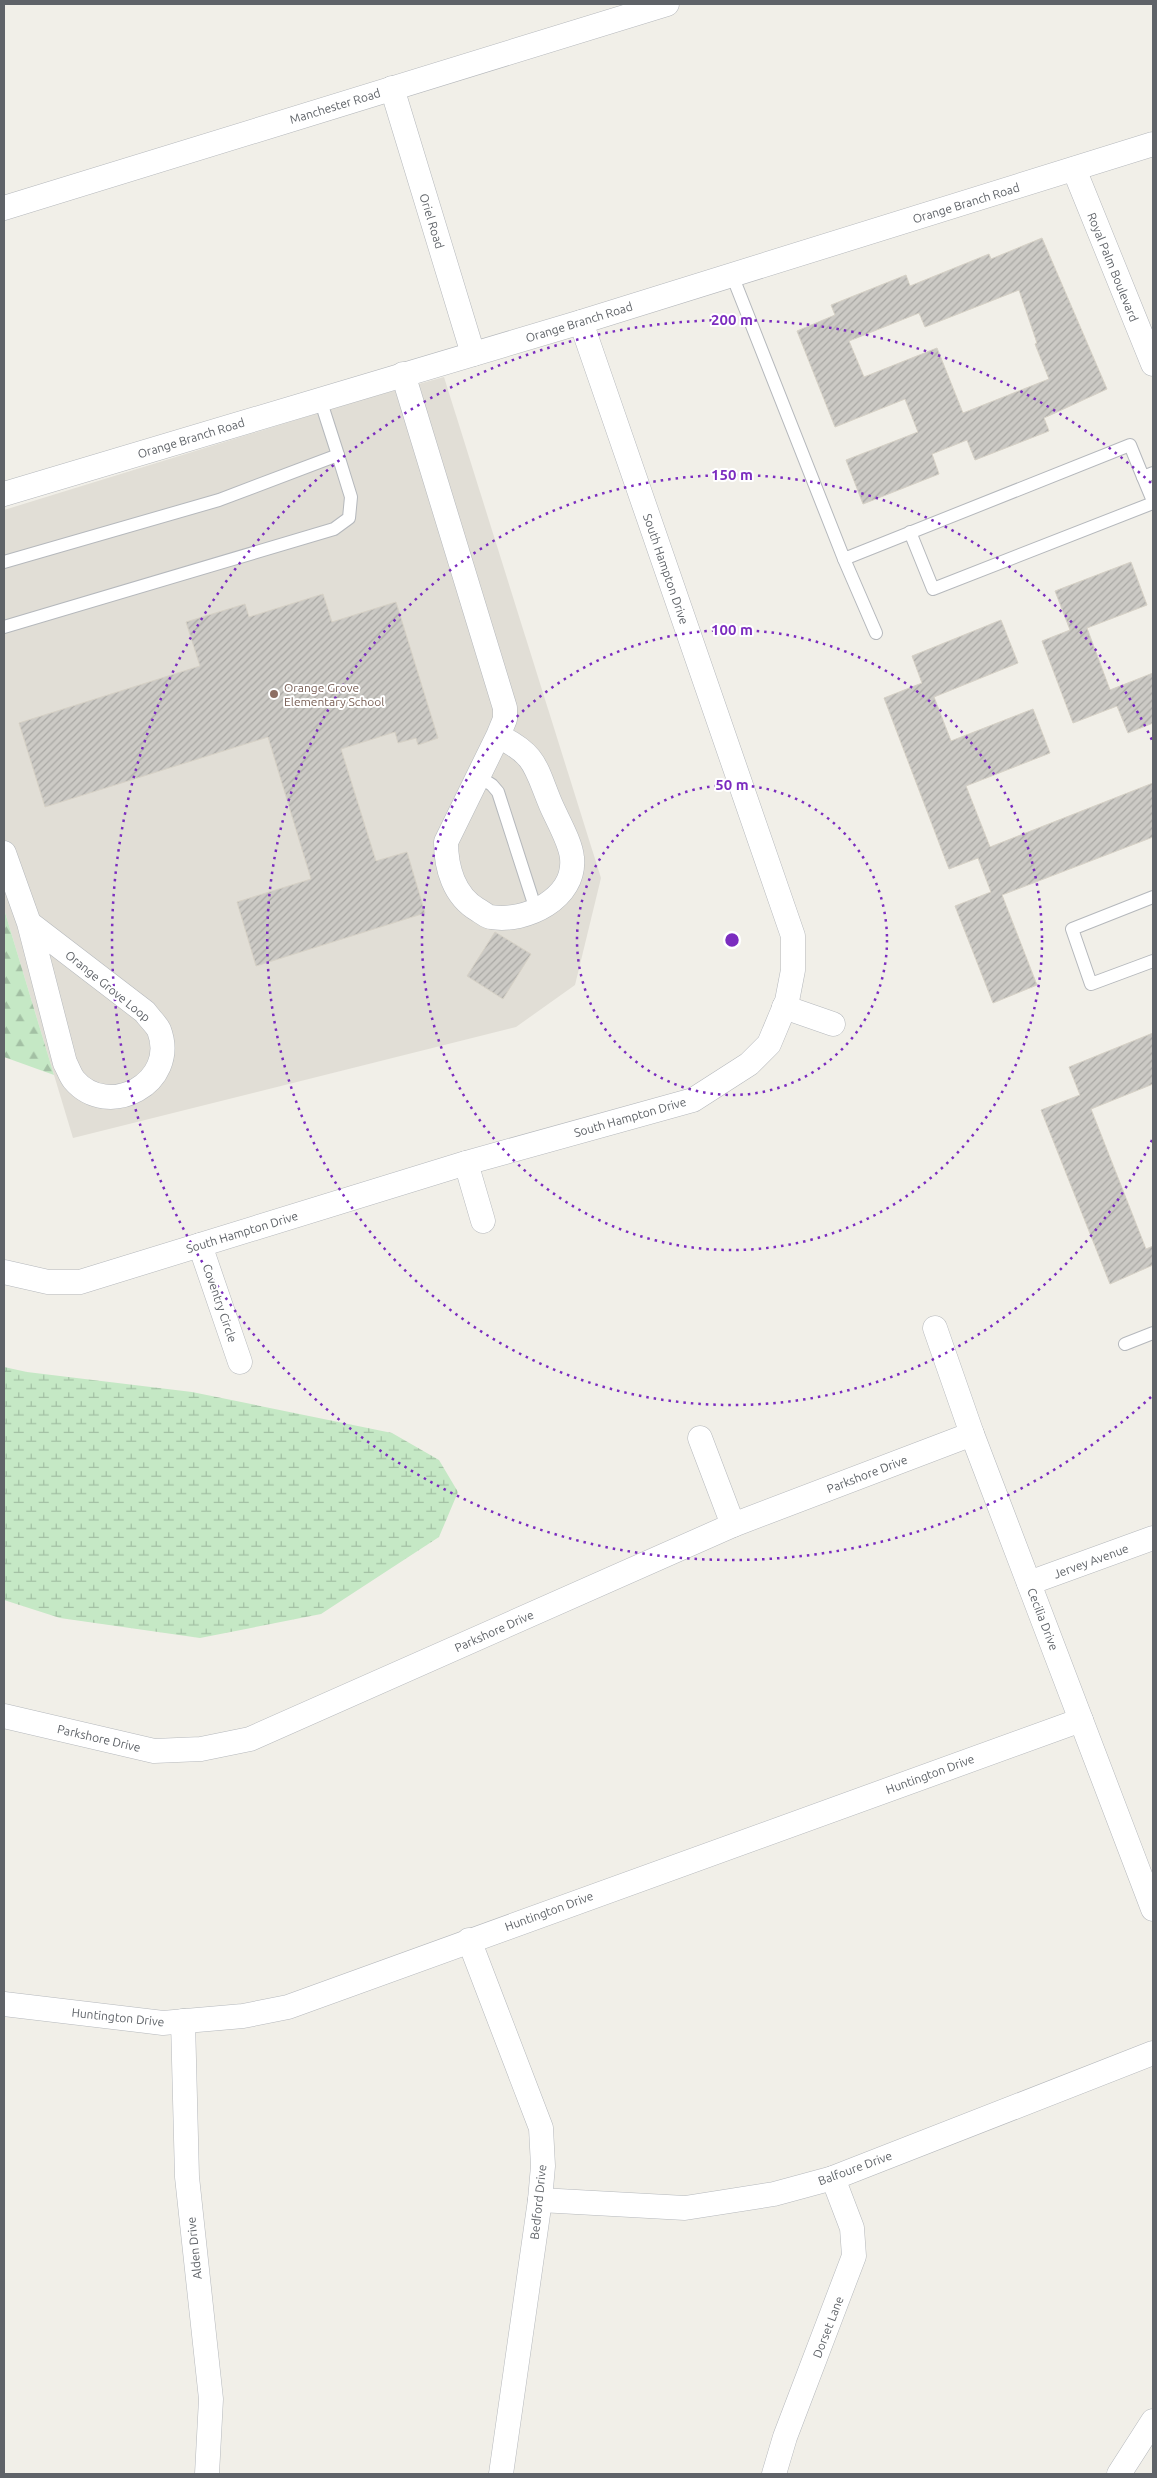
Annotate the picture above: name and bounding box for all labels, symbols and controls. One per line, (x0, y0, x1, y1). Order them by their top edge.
street label: Manchester Road (288, 86, 382, 126)
street label: Orange Branch Road (911, 181, 1021, 225)
street label: Oriel Road (417, 192, 447, 250)
street label: Royal Palm Boulevard (1085, 211, 1141, 323)
street label: Orange Branch Road (524, 300, 634, 344)
text: 200 m (711, 311, 753, 328)
street label: Orange Branch Road (136, 416, 246, 460)
text: 150 m (711, 466, 753, 483)
street label: South Hampton Drive (641, 512, 691, 626)
text: 100 m (711, 621, 753, 638)
place label: Orange Grove Elementary School (284, 681, 384, 708)
marker: Orange Grove Elementary School (268, 688, 280, 700)
text: 50 m (715, 776, 749, 793)
centre of rings (723, 931, 741, 949)
street label: Orange Grove Loop (63, 948, 153, 1024)
street label: South Hampton Drive (572, 1095, 688, 1139)
street label: South Hampton Drive (185, 1209, 299, 1255)
street label: Coventry Circle (201, 1262, 239, 1344)
street label: Parkshore Drive (825, 1453, 909, 1495)
street label: Jervey Avenue (1052, 1541, 1130, 1581)
street label: Cecilia Drive (1025, 1586, 1061, 1652)
street label: Parkshore Drive (452, 1608, 536, 1654)
street label: Parkshore Drive (56, 1722, 142, 1754)
street label: Huntington Drive (884, 1752, 976, 1796)
street label: Huntington Drive (503, 1889, 595, 1933)
street label: Huntington Drive (71, 2006, 165, 2028)
street label: Balfoure Drive (816, 2149, 894, 2187)
street label: Bedford Drive (528, 2164, 548, 2240)
street label: Alden Drive (184, 2216, 204, 2280)
street label: Dorset Lane (810, 2294, 846, 2360)

